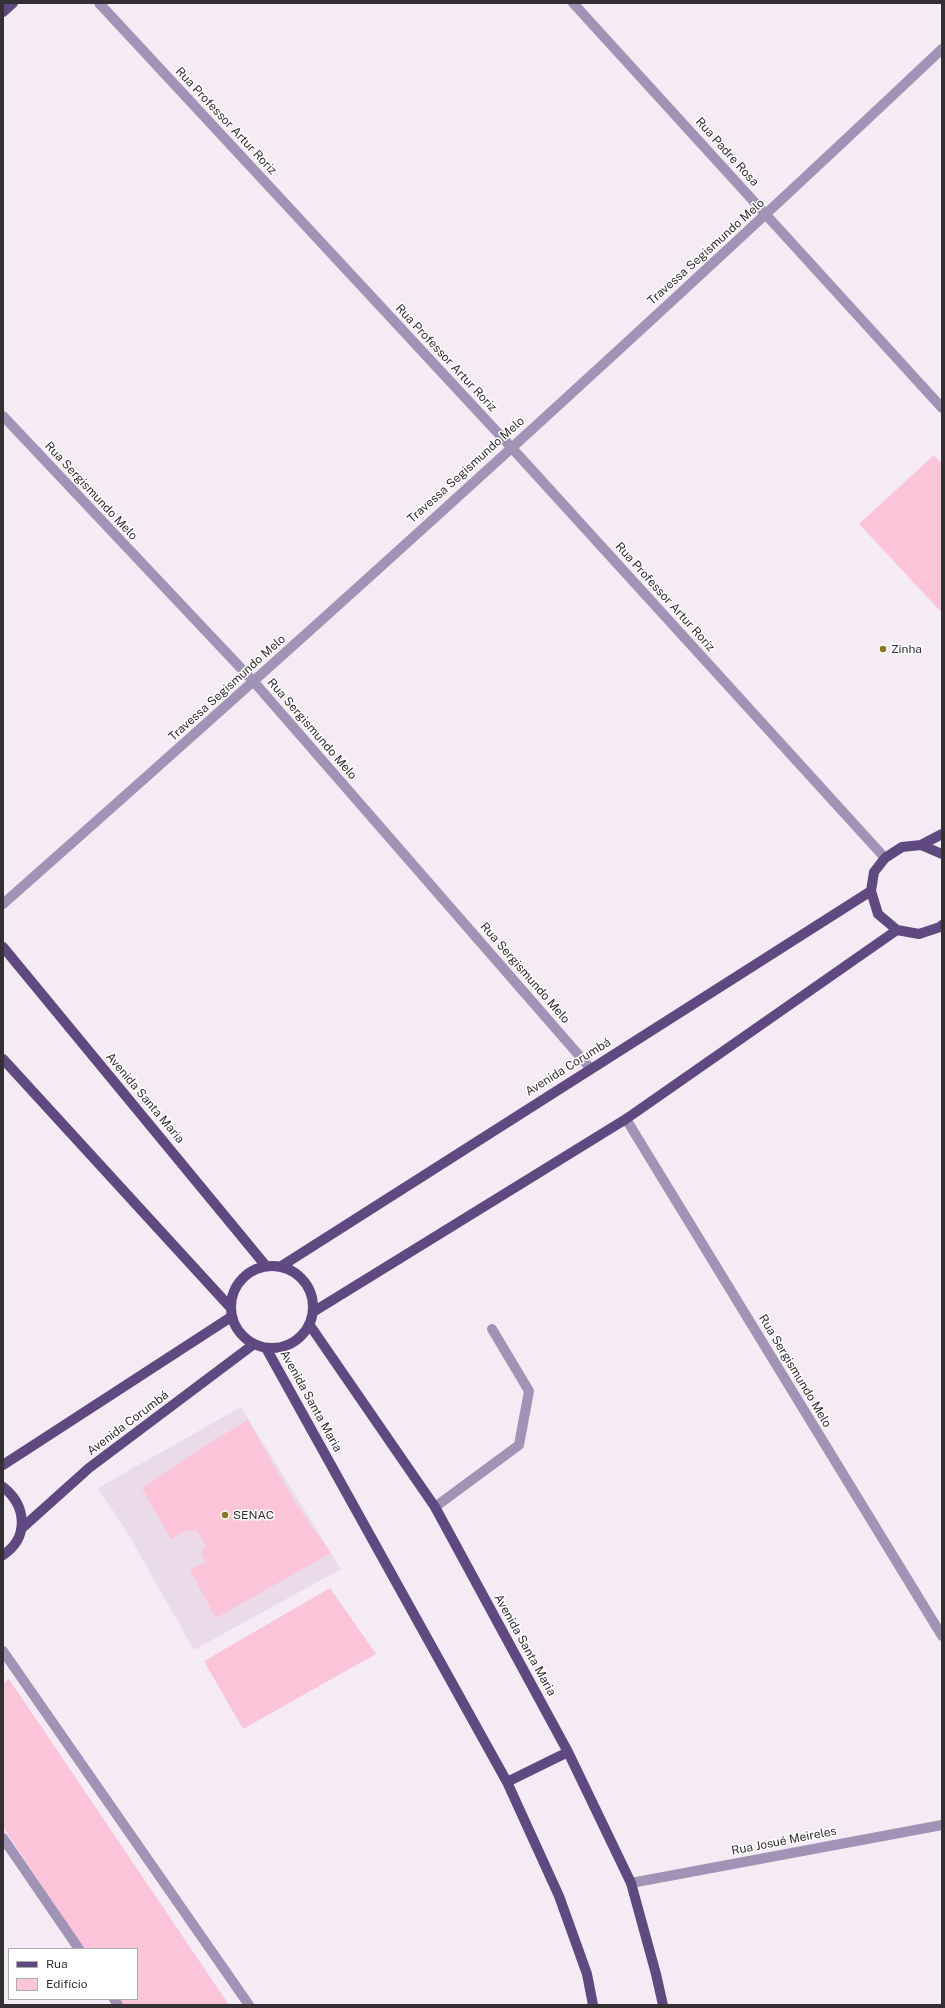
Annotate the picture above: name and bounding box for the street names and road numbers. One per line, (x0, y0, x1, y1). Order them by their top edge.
street label: Rua Professor Artur Roriz (172, 64, 280, 178)
street label: Rua Padre Rosa (692, 115, 762, 189)
street label: Travessa Segismundo Melo (645, 196, 767, 308)
street label: Rua Professor Artur Roriz (392, 301, 500, 415)
street label: Travessa Segismundo Melo (405, 414, 527, 526)
street label: Rua Sergismundo Melo (42, 439, 140, 543)
street label: Rua Professor Artur Roriz (612, 540, 718, 654)
street label: Travessa Segismundo Melo (166, 632, 288, 744)
street label: Rua Sergismundo Melo (264, 676, 360, 782)
street label: Rua Sergismundo Melo (477, 920, 573, 1026)
street label: Avenida Corumbá (523, 1035, 613, 1099)
street label: Avenida Santa Maria (103, 1050, 187, 1146)
street label: Rua Sergismundo Melo (756, 1312, 834, 1430)
street label: Avenida Santa Maria (277, 1348, 345, 1454)
street label: Avenida Corumbá (85, 1388, 171, 1458)
street label: Avenida Santa Maria (491, 1592, 559, 1698)
street label: Rua Josué Meireles (730, 1824, 838, 1858)

